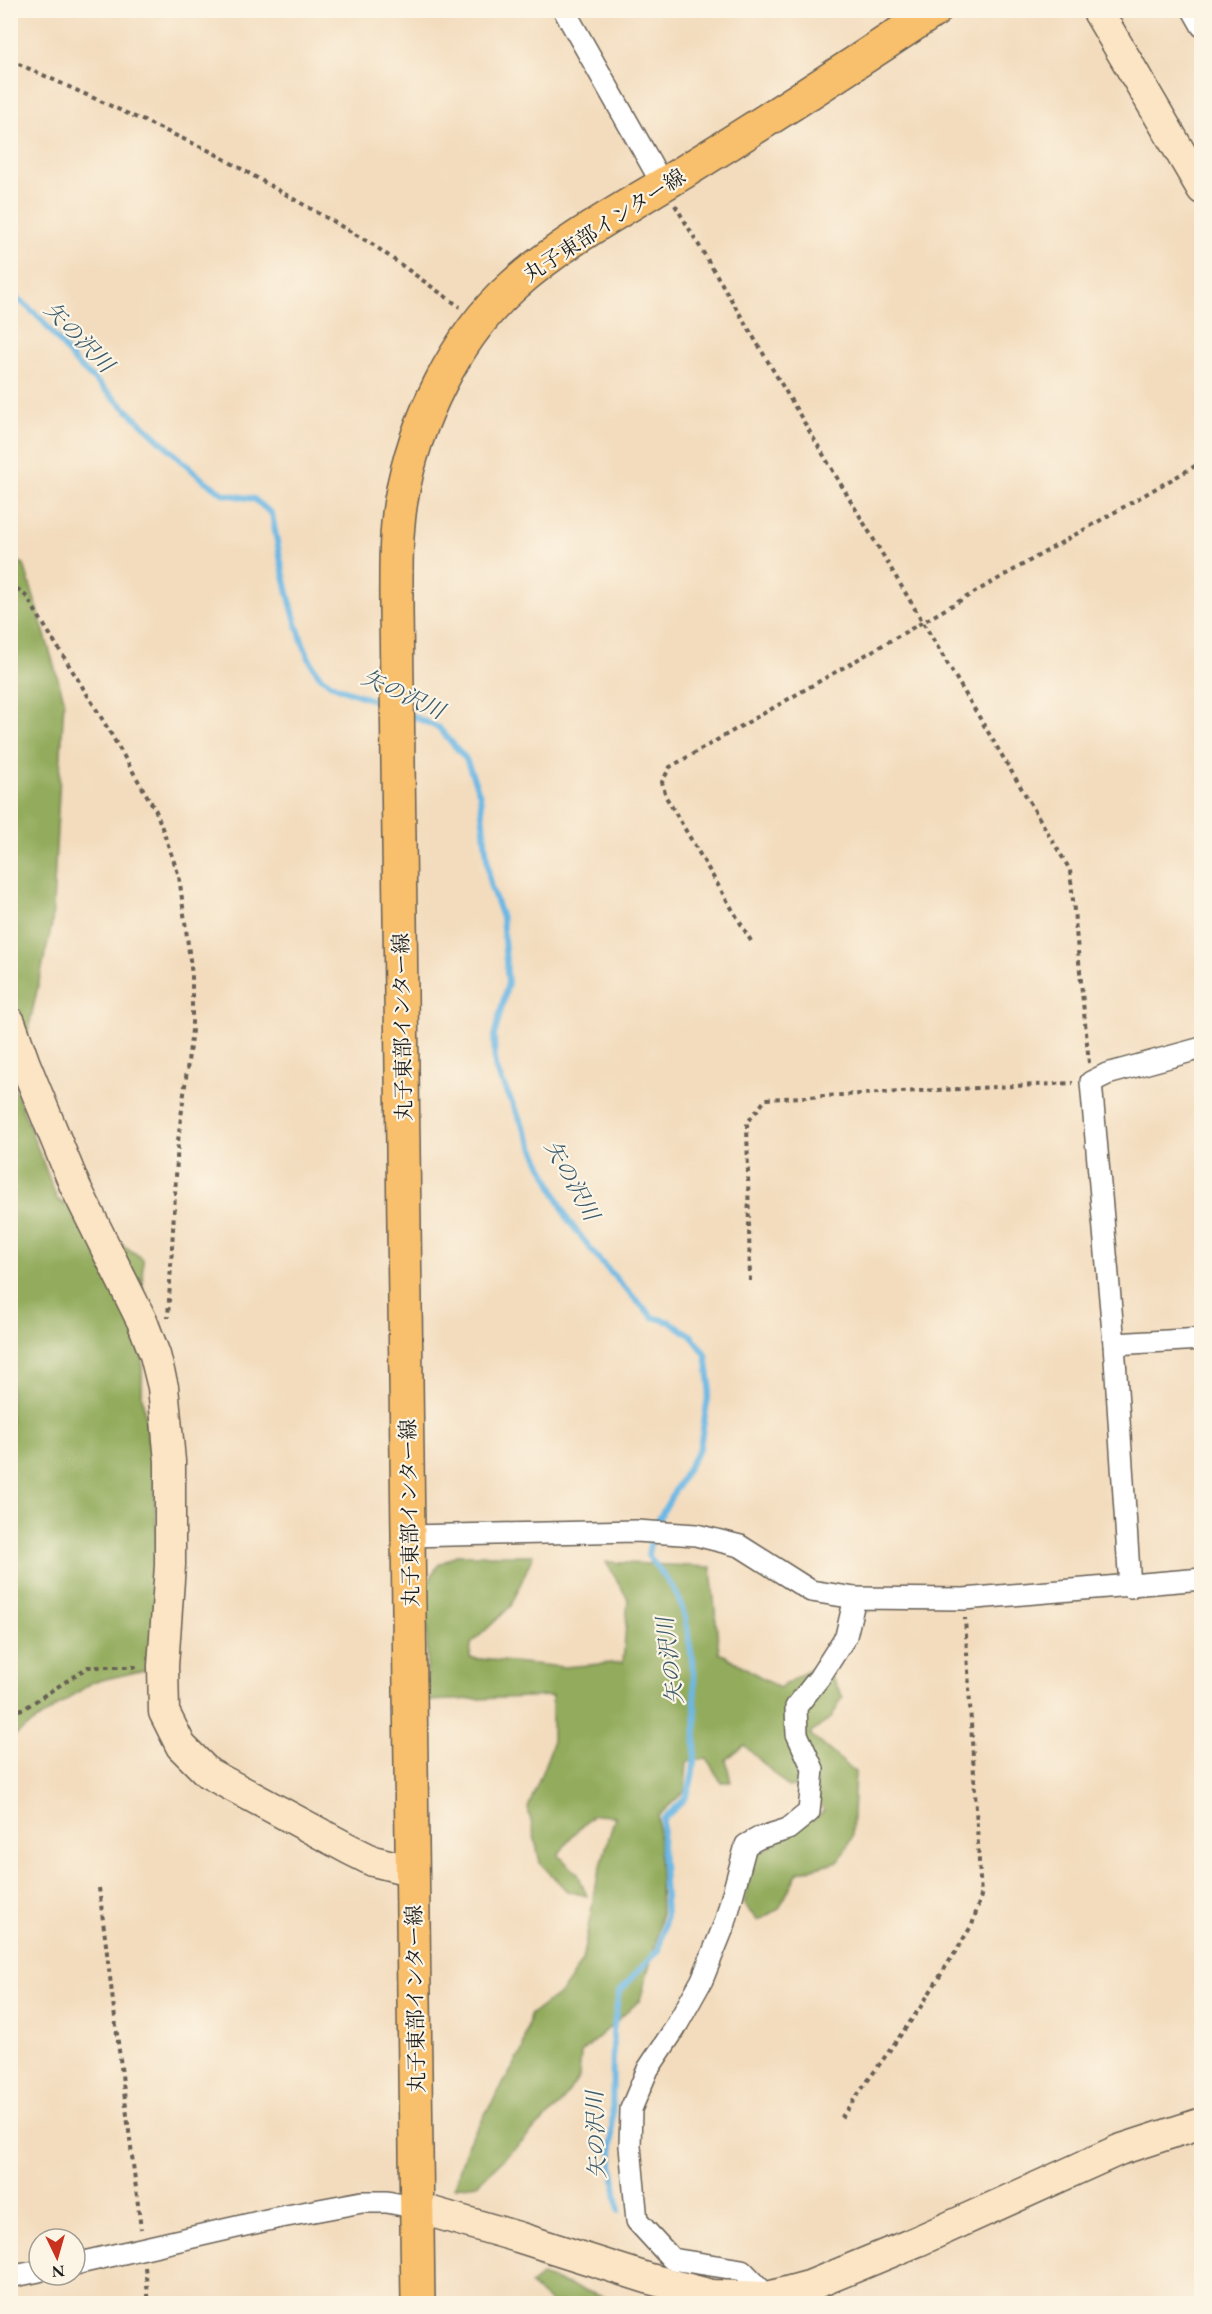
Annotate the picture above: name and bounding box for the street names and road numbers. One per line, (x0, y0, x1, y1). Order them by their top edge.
street label: 丸子東部インター線 (518, 162, 690, 288)
street label: 丸子東部インター線 (387, 933, 417, 1121)
street label: 丸子東部インター線 (394, 1419, 424, 1607)
street label: 丸子東部インター線 (400, 1905, 430, 2093)

